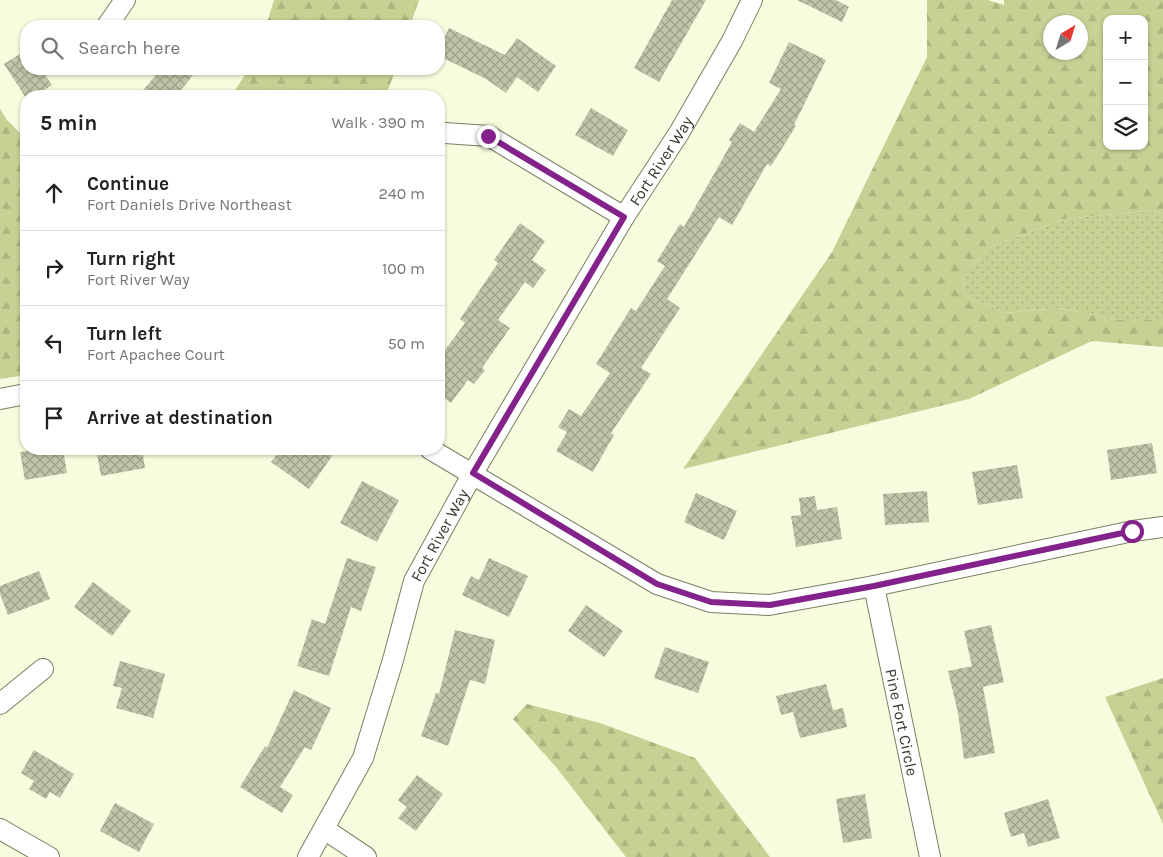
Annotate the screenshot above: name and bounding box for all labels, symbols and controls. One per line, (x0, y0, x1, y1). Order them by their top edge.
north arrow (1043, 15, 1088, 60)
map controls (1103, 15, 1148, 150)
button: + (1103, 15, 1148, 60)
search box (20, 20, 445, 75)
icon: search (38, 34, 66, 62)
text: Search here (78, 37, 180, 59)
button: − (1103, 60, 1148, 105)
button: layers (1103, 105, 1148, 150)
text: 5 min (40, 111, 97, 135)
street label: Fort River Way (625, 112, 697, 209)
text: Walk · 390 m (331, 113, 425, 132)
route end (477, 125, 500, 148)
text: Continue (87, 173, 169, 195)
icon: ahead (40, 179, 68, 207)
text: 240 m (379, 184, 425, 203)
text: Fort Daniels Drive Northeast (87, 195, 292, 214)
text: Turn right (87, 248, 176, 270)
icon: right (40, 254, 68, 282)
text: 100 m (382, 259, 425, 278)
text: Fort River Way (87, 270, 190, 289)
text: Turn left (87, 323, 162, 345)
icon: left (40, 329, 68, 357)
text: 50 m (388, 334, 425, 353)
text: Fort Apachee Court (87, 345, 225, 364)
icon: arrive (40, 404, 68, 432)
text: Arrive at destination (87, 407, 273, 429)
street label: Fort River Way (407, 485, 473, 585)
route start (1121, 520, 1144, 543)
street label: Pine Fort Circle (881, 667, 922, 778)

